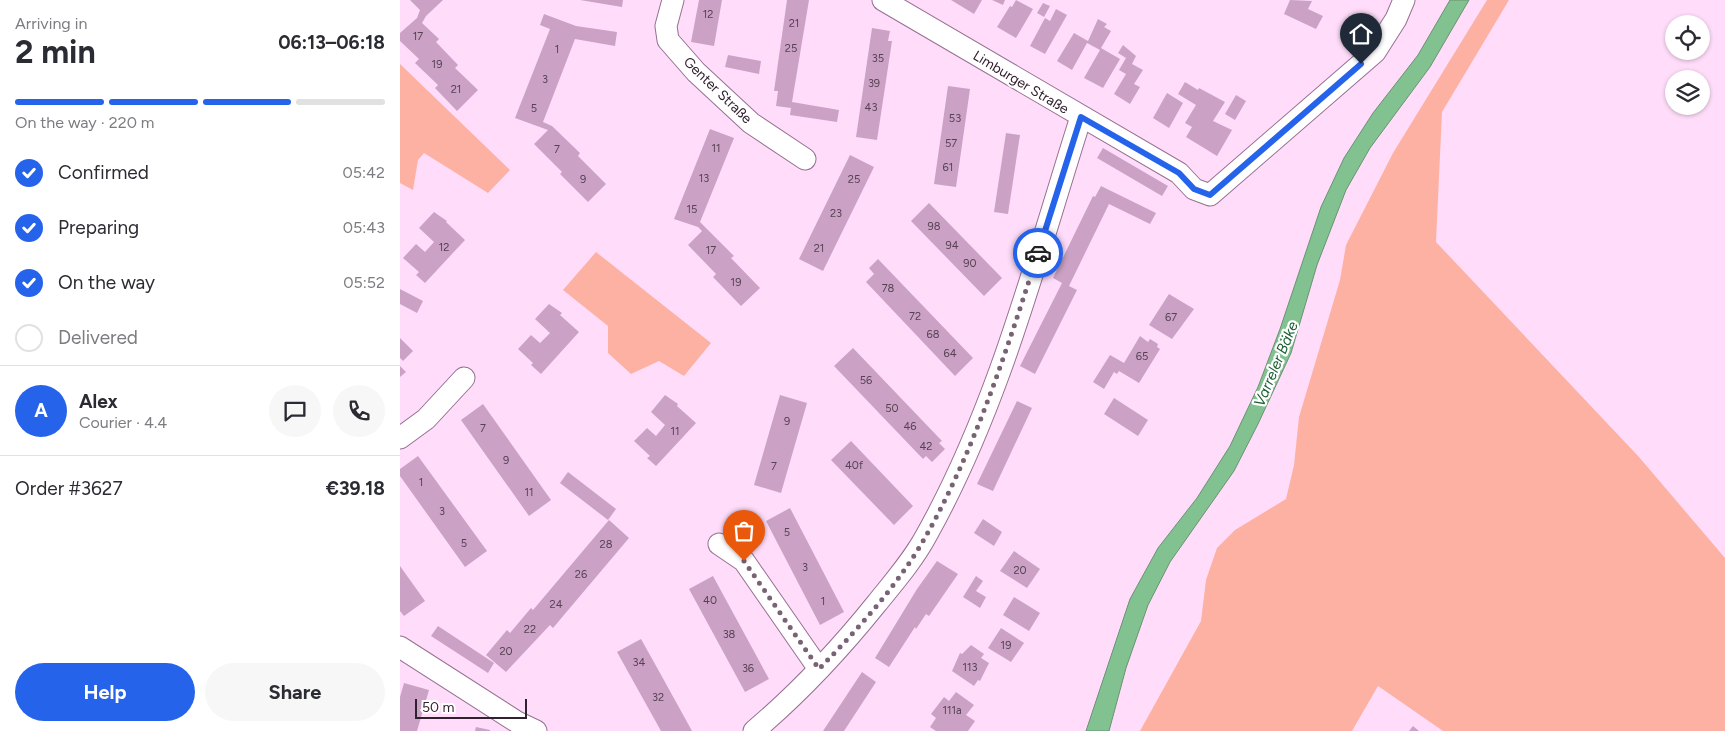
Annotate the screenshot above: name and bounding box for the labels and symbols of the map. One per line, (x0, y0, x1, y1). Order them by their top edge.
house number: 12 (703, 8, 713, 21)
pin (1340, 13, 1382, 64)
house number: 21 (789, 17, 799, 30)
house number: 17 (413, 30, 423, 43)
house number: 25 (785, 42, 797, 55)
house number: 1 (555, 43, 559, 56)
street label: Limburger Straße (970, 47, 1072, 118)
house number: 35 (872, 52, 884, 65)
street label: Genter Straße (680, 54, 756, 127)
house number: 19 (432, 58, 442, 71)
house number: 3 (542, 73, 548, 86)
house number: 39 (868, 77, 880, 90)
house number: 21 (451, 83, 461, 96)
house number: 43 (865, 101, 877, 114)
house number: 5 (531, 102, 537, 115)
house number: 53 (949, 112, 961, 125)
house number: 57 (945, 137, 957, 150)
house number: 11 (711, 142, 721, 155)
house number: 7 (554, 143, 560, 156)
house number: 61 (943, 161, 953, 174)
house number: 13 (699, 172, 709, 185)
house number: 9 (580, 173, 586, 186)
house number: 25 (848, 173, 860, 186)
house number: 15 (687, 203, 697, 216)
house number: 23 (830, 207, 842, 220)
house number: 98 (928, 220, 941, 233)
courier (1013, 228, 1063, 278)
house number: 94 (945, 239, 959, 252)
house number: 12 (439, 241, 449, 254)
house number: 21 (814, 242, 824, 255)
house number: 17 (706, 244, 716, 257)
house number: 90 (963, 257, 977, 270)
house number: 19 (731, 276, 741, 289)
house number: 78 (882, 282, 895, 295)
house number: 72 (909, 310, 921, 323)
house number: 67 (1165, 311, 1177, 324)
water label: Varreler Bäke (1250, 319, 1302, 409)
house number: 68 (927, 328, 940, 341)
house number: 64 (943, 347, 957, 360)
house number: 65 (1136, 350, 1148, 363)
house number: 56 (860, 374, 872, 387)
house number: 50 (885, 402, 899, 415)
house number: 9 (784, 415, 790, 428)
house number: 46 (903, 420, 917, 433)
house number: 7 (480, 422, 486, 435)
house number: 11 (670, 425, 680, 438)
house number: 42 (920, 440, 932, 453)
house number: 9 (503, 454, 509, 467)
house number: 40f (845, 459, 864, 472)
house number: 7 (771, 460, 777, 473)
house number: 1 (419, 476, 423, 489)
house number: 11 (524, 486, 534, 499)
house number: 3 (439, 505, 445, 518)
pin (723, 510, 765, 561)
house number: 5 (784, 526, 790, 539)
house number: 5 (461, 537, 467, 550)
house number: 28 (600, 538, 613, 551)
house number: 3 (802, 561, 808, 574)
house number: 20 (1013, 564, 1027, 577)
house number: 26 (575, 568, 587, 581)
house number: 40 (703, 594, 717, 607)
house number: 1 (821, 595, 825, 608)
house number: 24 (550, 598, 563, 611)
house number: 22 (524, 623, 536, 636)
house number: 38 (723, 628, 736, 641)
house number: 19 (1001, 639, 1011, 652)
house number: 20 (499, 645, 513, 658)
house number: 34 (633, 656, 646, 669)
house number: 113 (962, 661, 978, 674)
house number: 36 (742, 662, 754, 675)
house number: 32 (652, 691, 664, 704)
scale bar (415, 696, 528, 719)
house number: 111a (942, 704, 962, 717)

